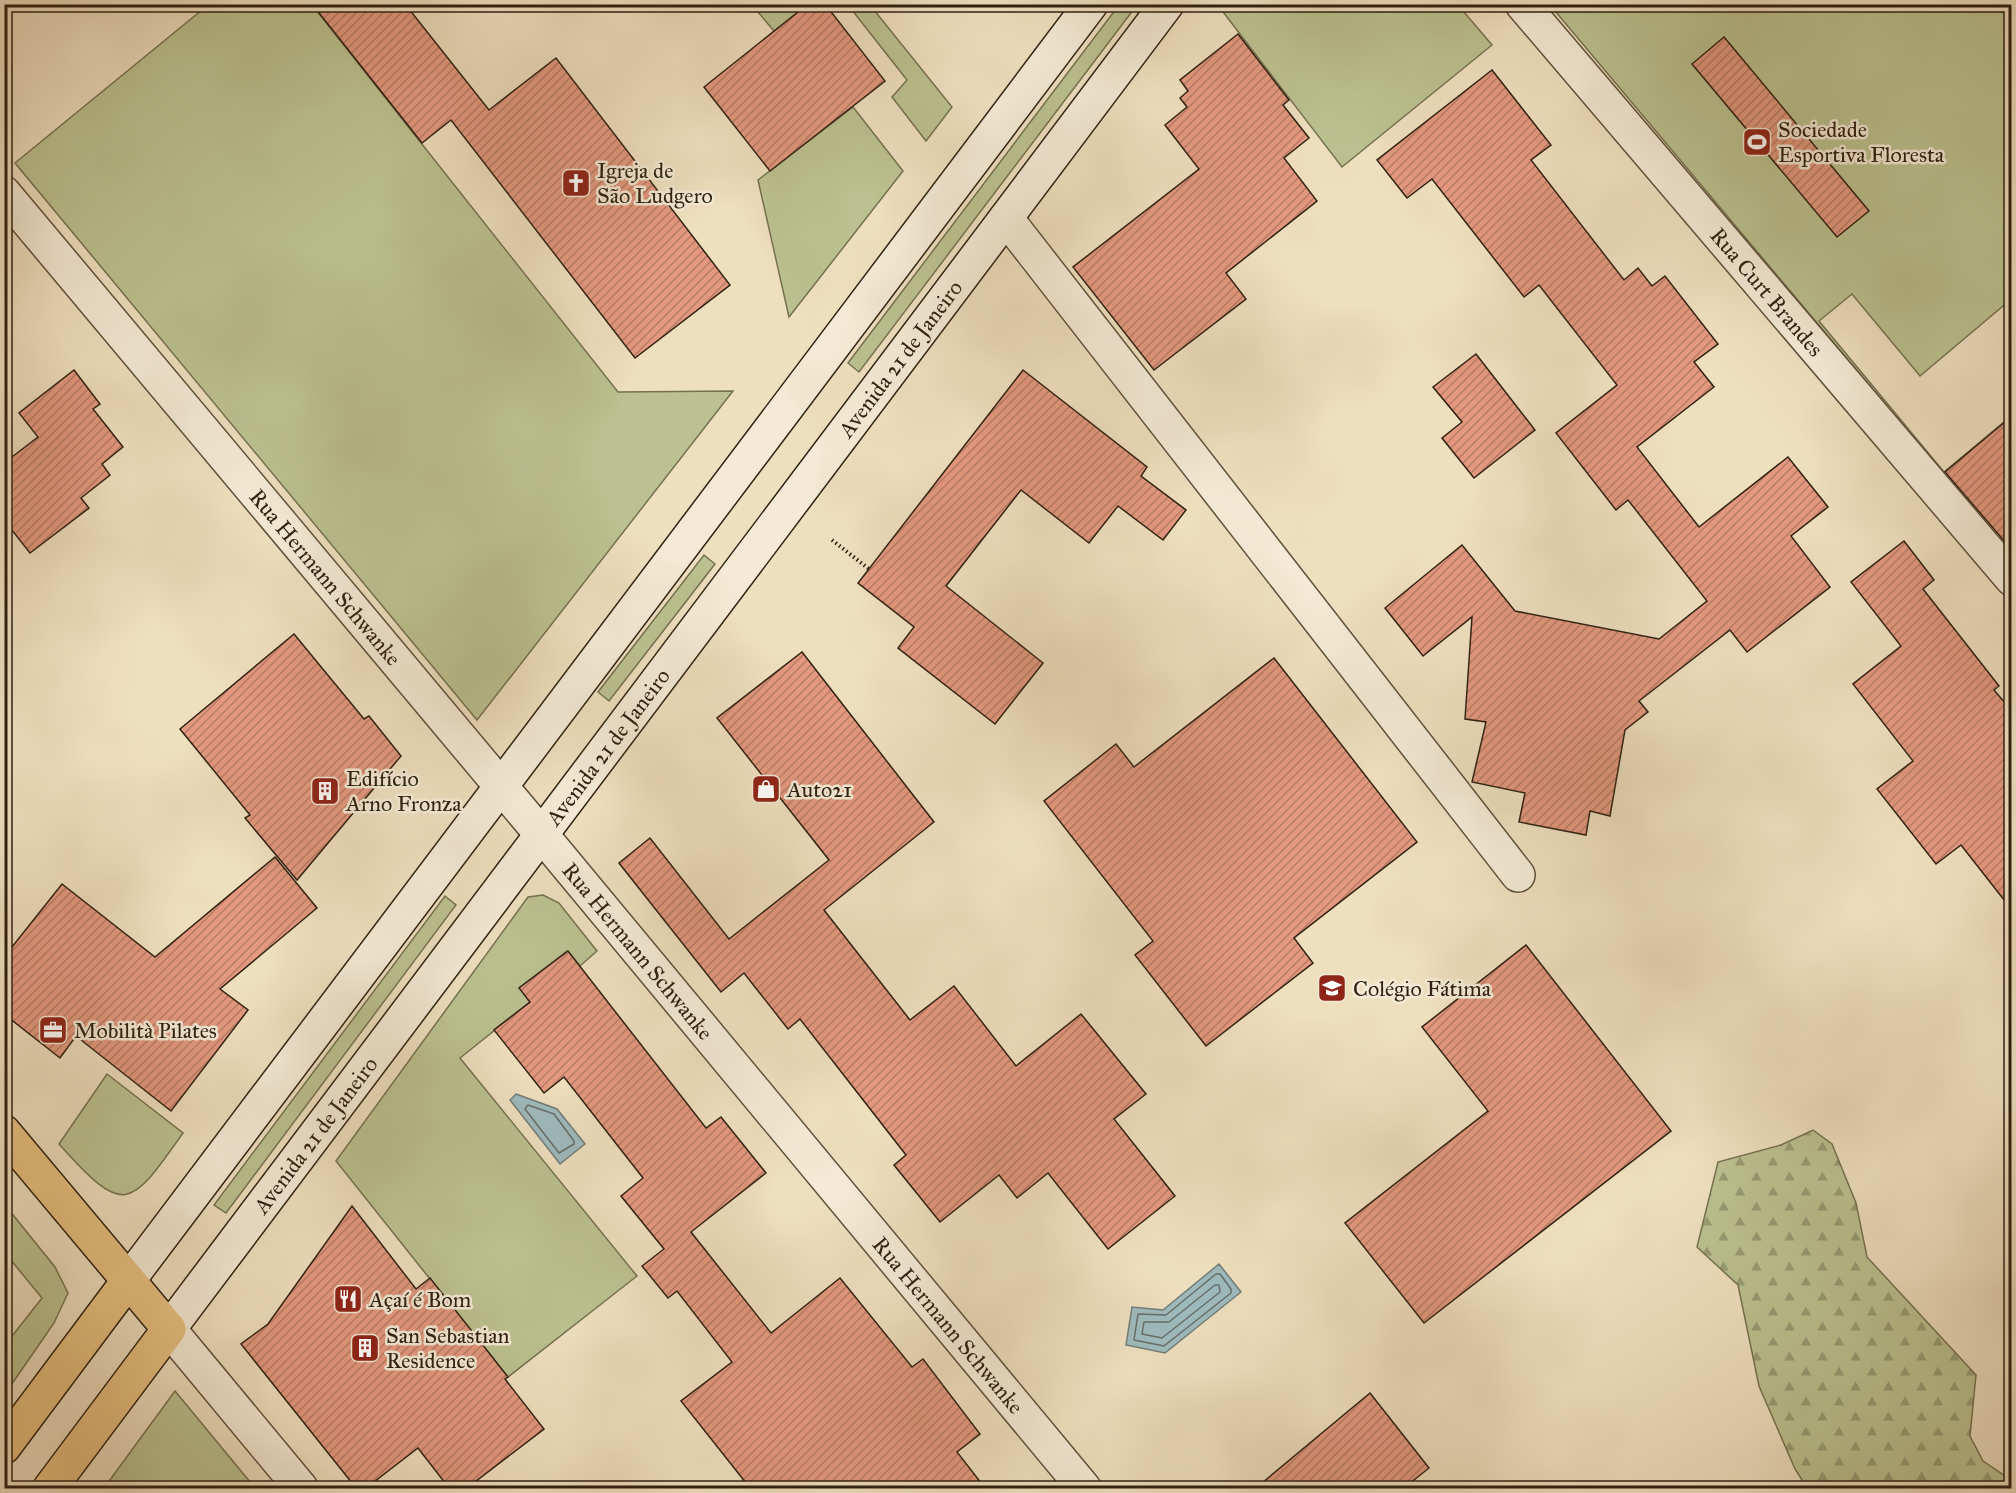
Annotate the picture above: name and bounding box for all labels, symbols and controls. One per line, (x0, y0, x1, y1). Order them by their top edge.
place label: Sociedade Esportiva Floresta (1778, 116, 1945, 168)
sports icon: Sociedade Esportiva Floresta (1741, 126, 1773, 158)
place label: Igreja de São Ludgero (597, 157, 713, 209)
church icon: Igreja de São Ludgero (560, 167, 592, 199)
street label: Rua Curt Brandes (1704, 222, 1829, 362)
street label: Avenida 21 de Janeiro (832, 275, 968, 444)
street label: Rua Hermann Schwanke (244, 483, 407, 671)
street label: Avenida 21 de Janeiro (539, 663, 676, 832)
place label: Edifício Arno Fronza (345, 765, 462, 817)
shop icon: Auto21 (750, 773, 782, 805)
building icon: Edifício Arno Fronza (309, 775, 341, 807)
place label: Auto21 (786, 776, 852, 803)
street label: Rua Hermann Schwanke (556, 857, 719, 1045)
school or university icon: Colégio Fátima (1316, 972, 1348, 1004)
place label: Colégio Fátima (1353, 975, 1492, 1002)
office icon: Mobilità Pilates (37, 1014, 69, 1046)
place label: Mobilità Pilates (74, 1017, 217, 1044)
street label: Avenida 21 de Janeiro (247, 1051, 384, 1220)
street label: Rua Hermann Schwanke (867, 1231, 1030, 1419)
restaurant icon: Açaí é Bom (332, 1283, 364, 1315)
place label: Açaí é Bom (368, 1286, 472, 1313)
place label: San Sebastian Residence (386, 1322, 510, 1374)
building icon: San Sebastian Residence (349, 1332, 381, 1364)

